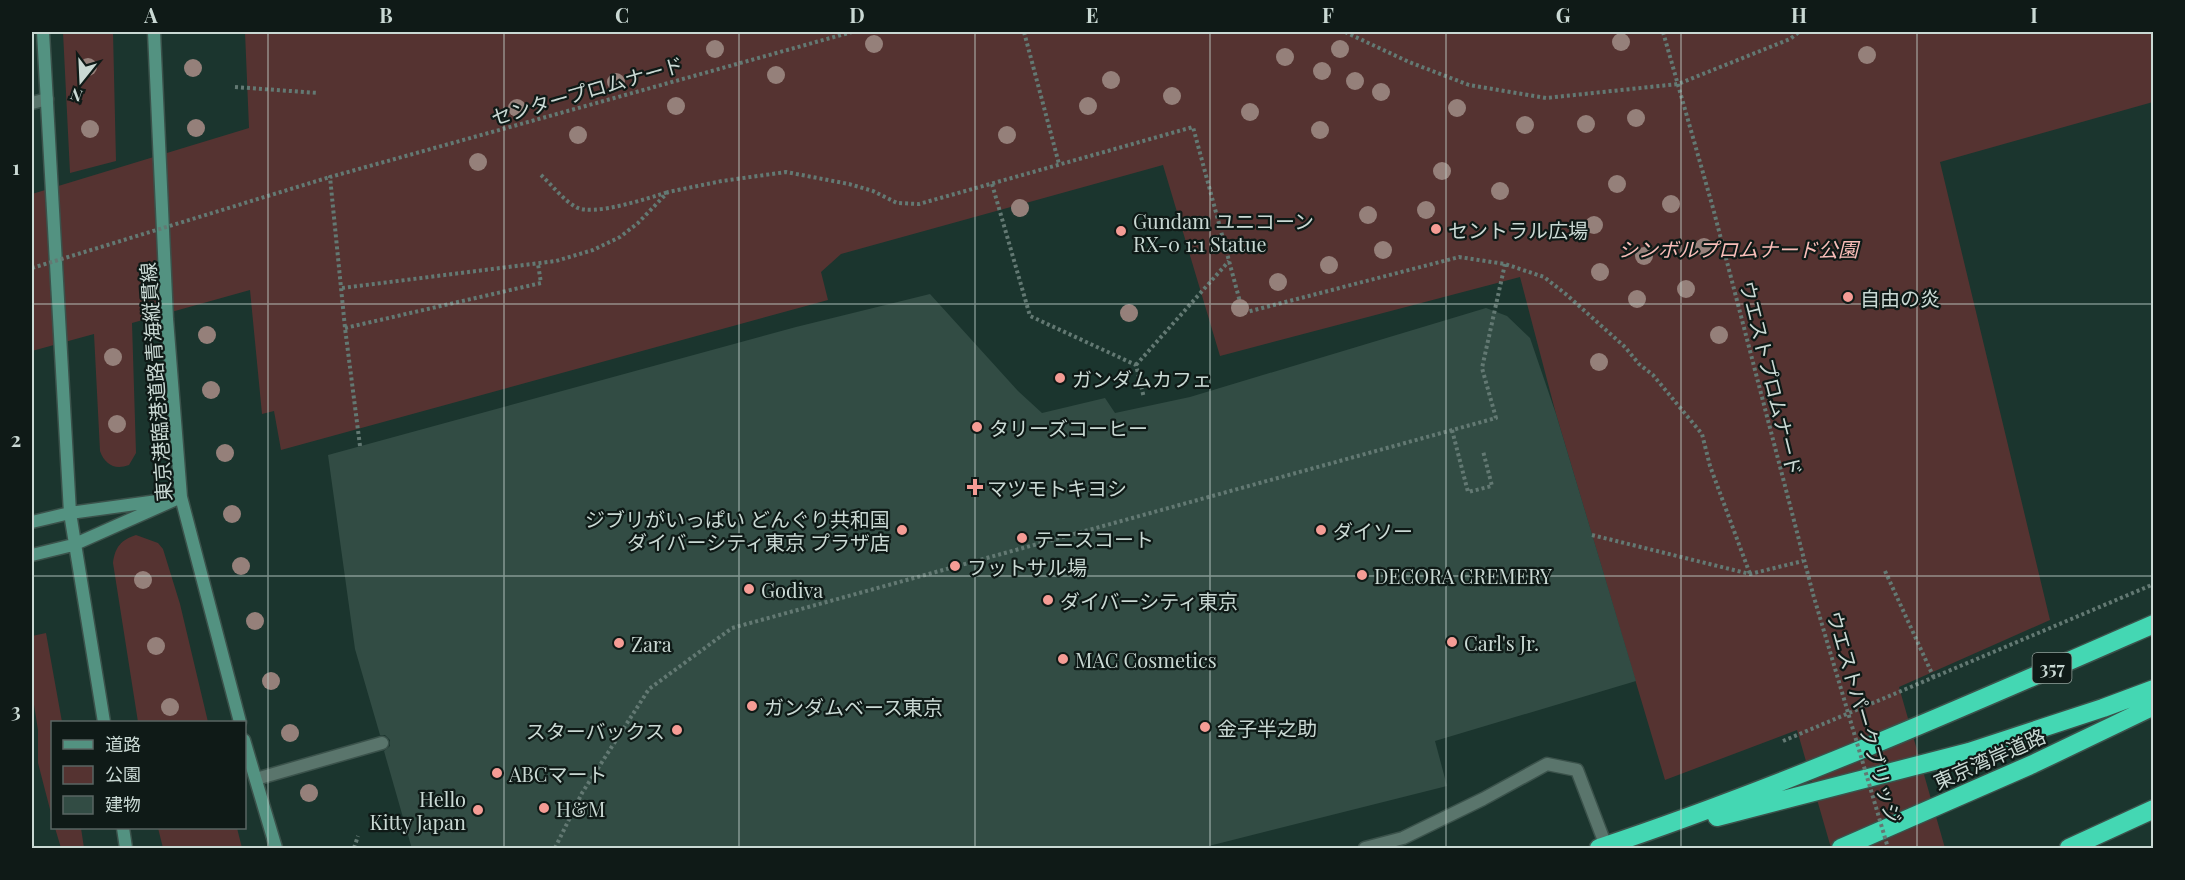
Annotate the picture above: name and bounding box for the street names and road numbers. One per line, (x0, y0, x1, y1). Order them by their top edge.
street label: センタープロムナード (488, 50, 686, 130)
street label: 東京港臨港道路青海縦貫線 (133, 261, 177, 503)
street label: ウエストプロムナード (1735, 278, 1809, 478)
street label: ウエストパークブリッジ (1822, 608, 1908, 826)
road number: 357 (2032, 653, 2072, 683)
street label: 東京湾岸道路 (1929, 721, 2049, 795)

